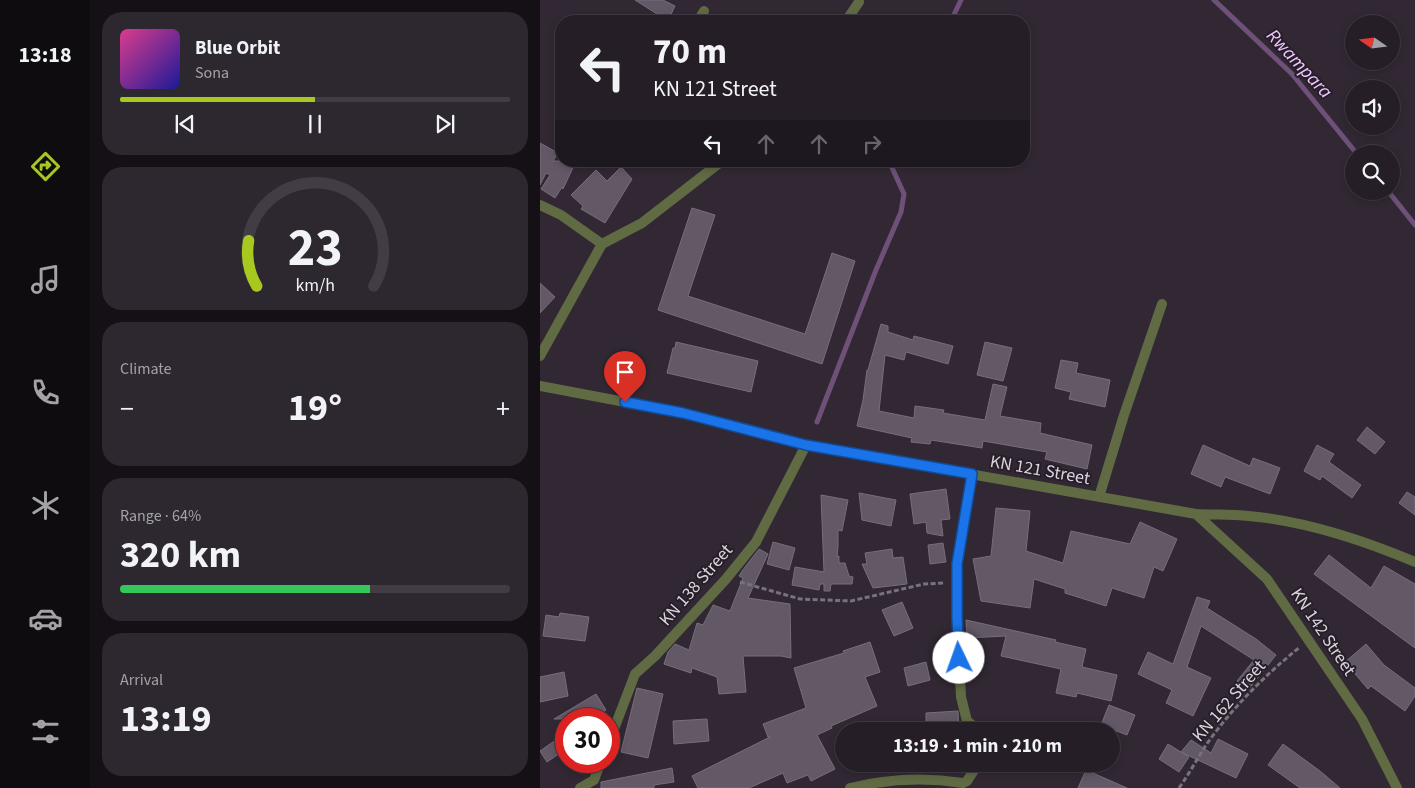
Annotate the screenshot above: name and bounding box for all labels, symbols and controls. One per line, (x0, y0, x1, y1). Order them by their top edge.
north arrow (1345, 15, 1400, 70)
map controls (1345, 15, 1400, 200)
water label: Rwampara (1260, 23, 1338, 105)
text: 70 m (653, 27, 727, 77)
text: Blue Orbit (195, 35, 280, 62)
icon: left (570, 35, 635, 100)
text: 13:18 (18, 39, 72, 71)
text: Sona (195, 62, 229, 84)
text: KN 121 Street (653, 73, 777, 105)
button: sound (1345, 80, 1400, 135)
icon: previous (171, 110, 199, 138)
icon: pause (301, 110, 329, 138)
icon: next (431, 110, 459, 138)
icon: left (699, 130, 727, 158)
icon: ahead (752, 130, 780, 158)
icon: ahead (805, 130, 833, 158)
icon: right (858, 130, 886, 158)
button: search (1345, 145, 1400, 200)
icon: directions (28, 149, 63, 184)
text: 23 (288, 212, 342, 286)
icon: music (28, 262, 63, 297)
text: km/h (295, 273, 335, 298)
pin (604, 351, 646, 402)
text: Climate (120, 358, 171, 380)
icon: arrive (611, 358, 639, 386)
icon: phone (28, 375, 63, 410)
text: 19° (288, 381, 342, 435)
text: − (120, 389, 134, 429)
text: + (496, 389, 510, 429)
street label: KN 121 Street (988, 449, 1092, 491)
icon: climate (28, 488, 63, 523)
text: Range · 64% (120, 505, 201, 527)
text: 320 km (120, 528, 241, 582)
street label: KN 138 Street (653, 539, 739, 631)
street label: KN 142 Street (1284, 583, 1362, 681)
icon: car (28, 601, 63, 636)
position arrow (932, 631, 984, 683)
street label: KN 162 Street (1186, 655, 1272, 747)
text: Arrival (120, 669, 163, 691)
text: 13:19 (120, 692, 212, 746)
speed limit sign: 30 (555, 708, 620, 773)
icon: filters (28, 714, 63, 749)
text: 13:19 · 1 min · 210 m (893, 733, 1062, 760)

